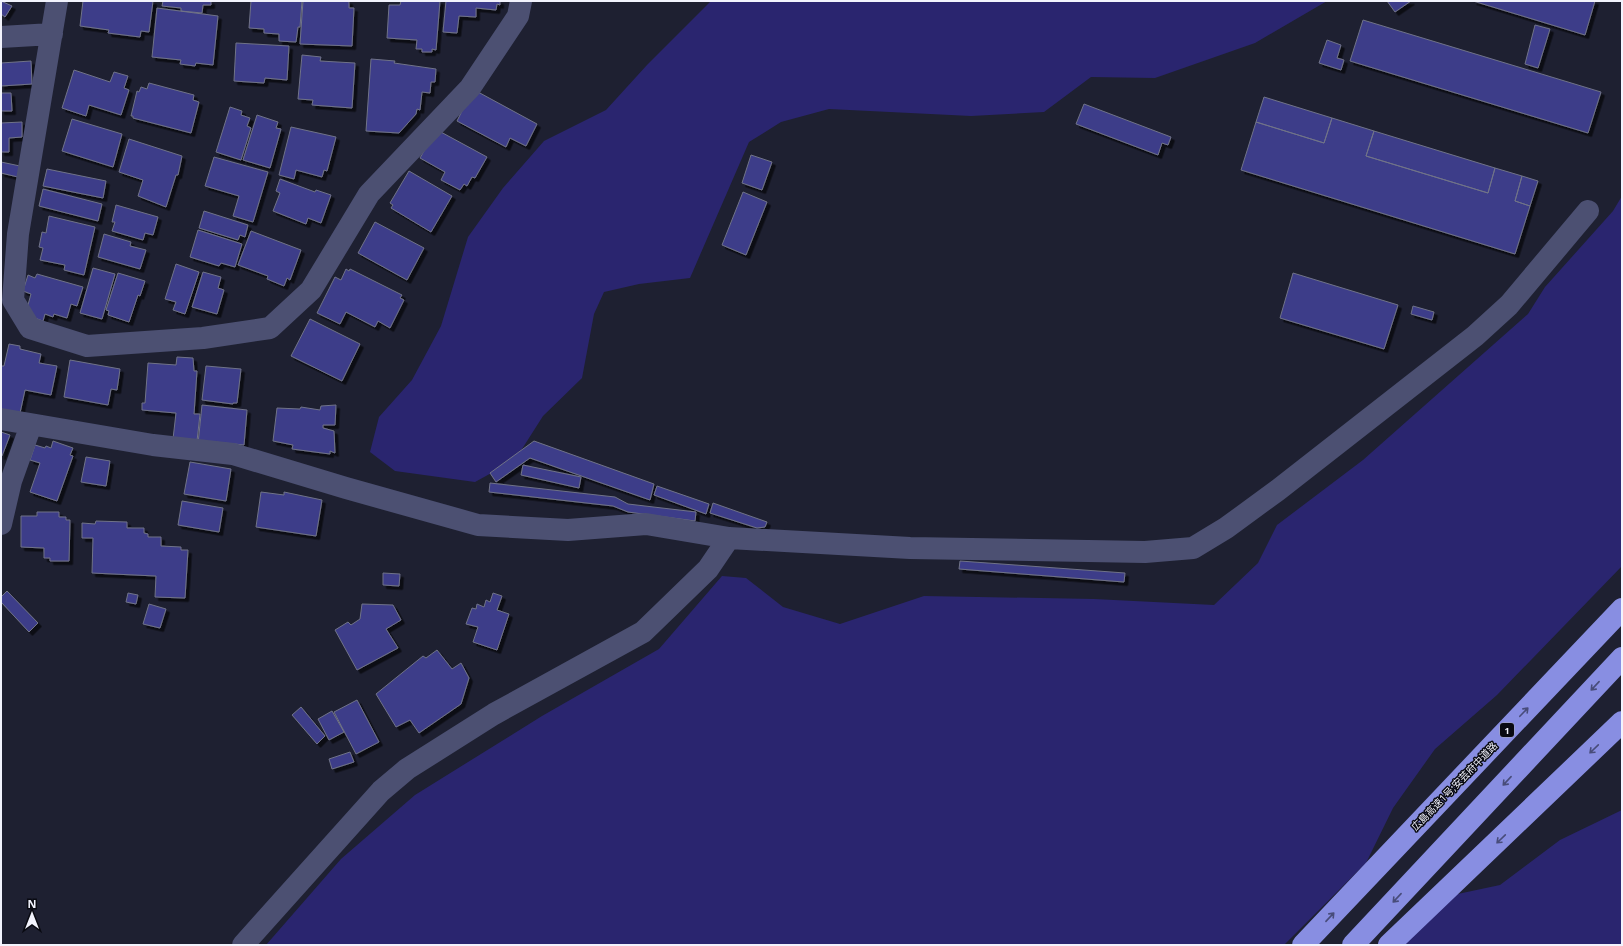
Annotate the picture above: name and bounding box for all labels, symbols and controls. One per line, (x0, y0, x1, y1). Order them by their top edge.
one-way arrow (1591, 681, 1600, 691)
one-way arrow (1520, 706, 1529, 717)
road number: 1 (1500, 723, 1514, 737)
street label: 広島高速1号;安芸府中道路 (1408, 739, 1500, 833)
one-way arrow (1589, 744, 1599, 754)
one-way arrow (1502, 776, 1511, 786)
one-way arrow (1496, 835, 1506, 844)
one-way arrow (1392, 893, 1402, 903)
north arrow (12, 894, 52, 934)
text: N (28, 896, 36, 911)
one-way arrow (1325, 912, 1334, 922)

